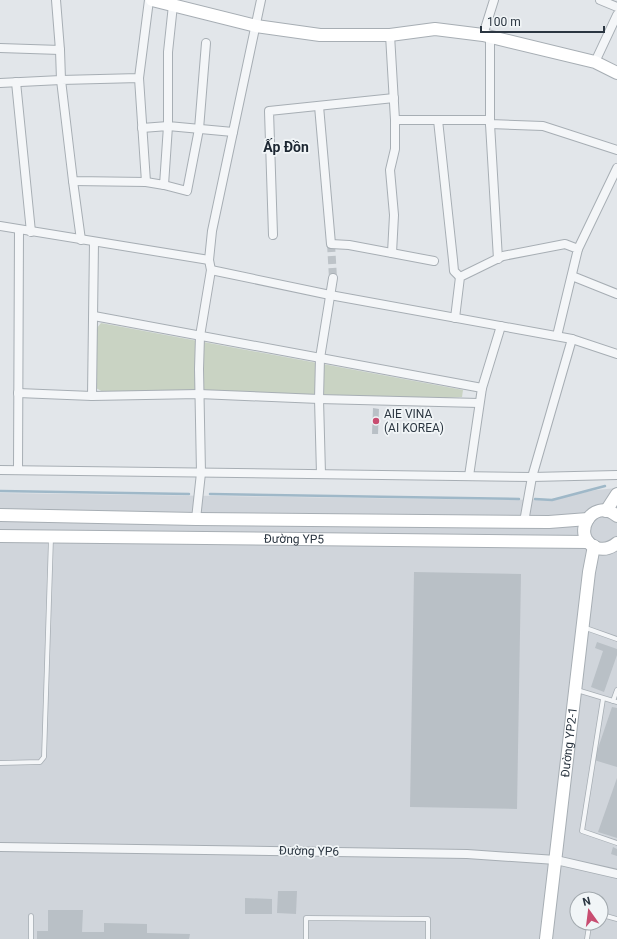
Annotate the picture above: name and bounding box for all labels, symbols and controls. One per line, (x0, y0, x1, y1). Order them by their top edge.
scale bar (481, 8, 604, 34)
text: 100 m (487, 15, 521, 29)
district label: Ấp Đồn (263, 137, 309, 155)
place label: AIE VINA (AI KOREA) (384, 407, 444, 435)
marker: AIE VINA (AI KOREA) (371, 416, 381, 426)
street label: Đường YP5 (264, 532, 324, 546)
street label: Đường YP2-1 (558, 707, 580, 778)
street label: Đường YP6 (279, 843, 339, 859)
north arrow (569, 891, 609, 931)
text: N (581, 894, 592, 909)

